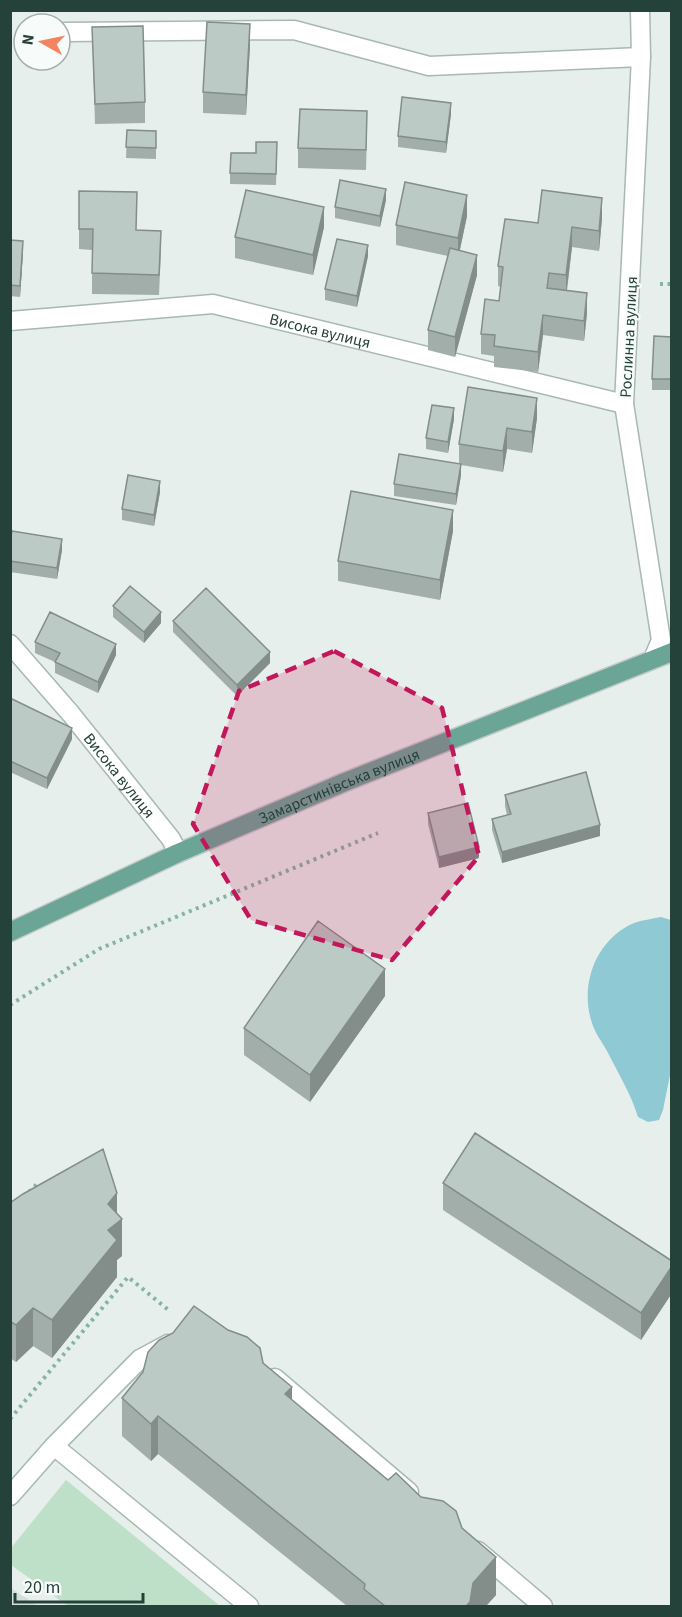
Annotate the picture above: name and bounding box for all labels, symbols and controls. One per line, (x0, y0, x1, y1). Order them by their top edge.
north arrow (12, 12, 72, 72)
text: N (16, 33, 40, 47)
street label: Рослинна вулиця (615, 276, 643, 398)
street label: Висока вулиця (267, 308, 373, 354)
street label: Висока вулиця (78, 728, 160, 823)
street label: Замарстинівська вулиця (255, 743, 423, 830)
scale bar (15, 1566, 142, 1604)
text: 20 m (24, 1575, 60, 1600)

